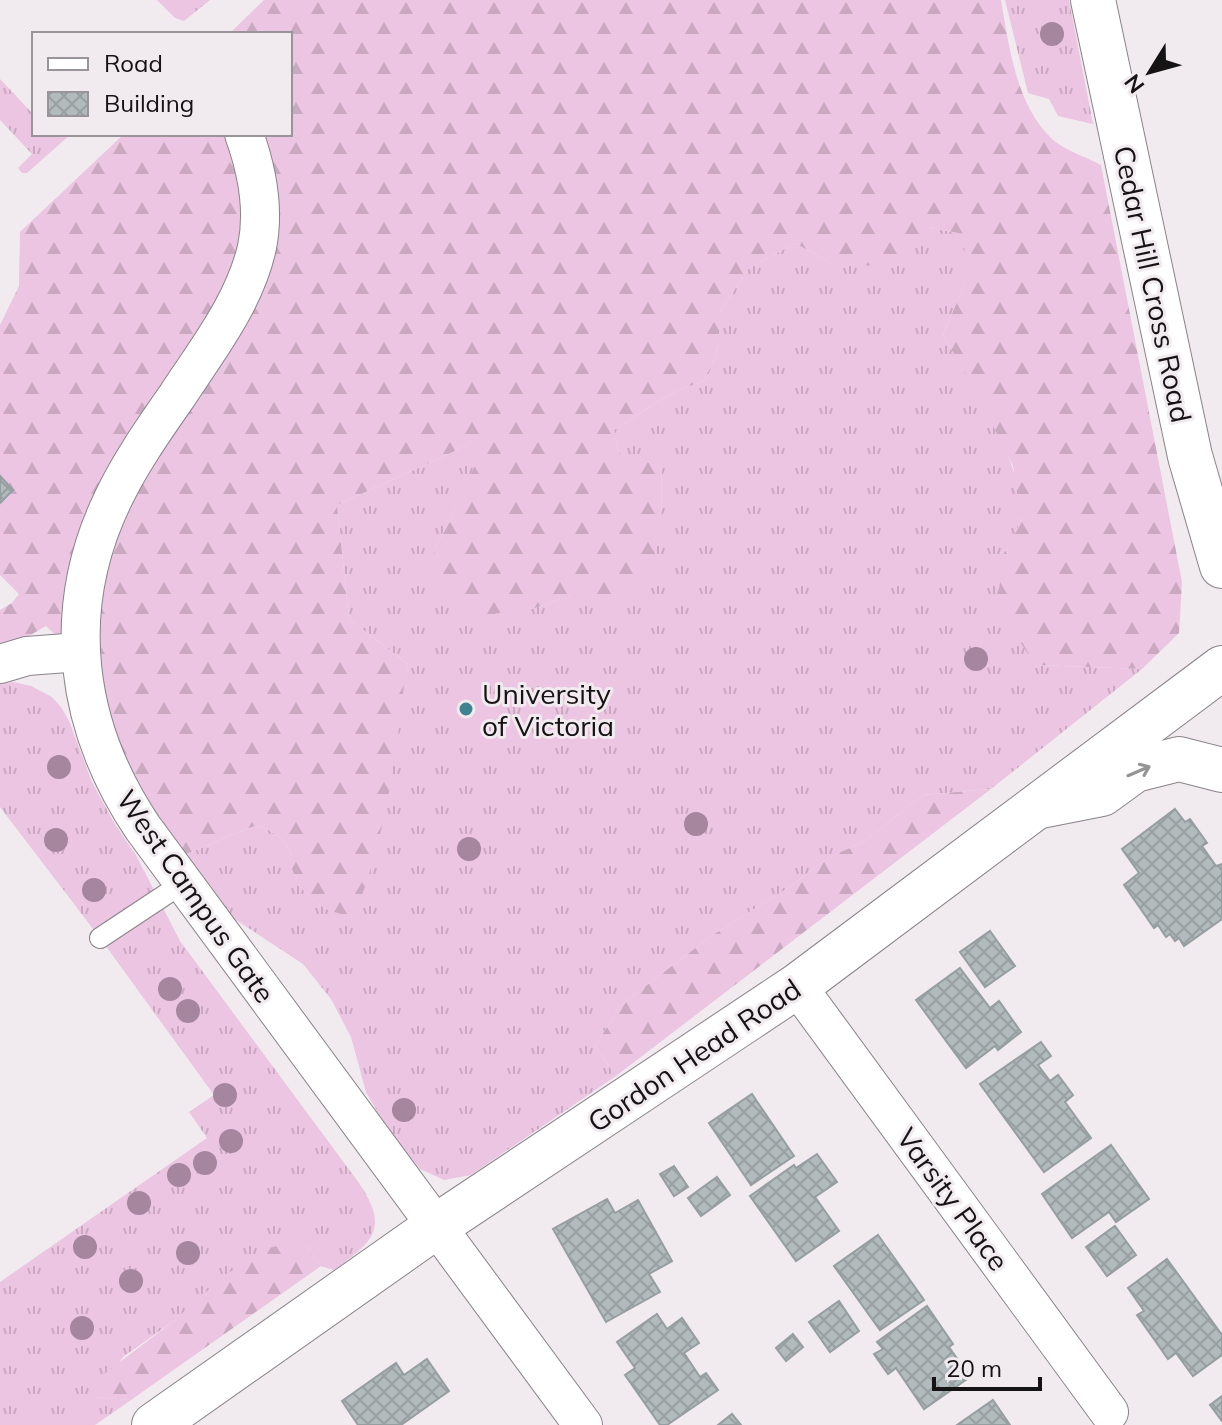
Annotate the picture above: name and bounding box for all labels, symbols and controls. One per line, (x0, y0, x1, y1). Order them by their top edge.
legend (32, 32, 292, 136)
north arrow (1110, 32, 1190, 112)
text: Road (104, 48, 163, 78)
text: N (1118, 69, 1150, 99)
text: Building (104, 88, 194, 118)
street label: Cedar Hill Cross Road (1107, 142, 1199, 426)
place label: University of Victoria (482, 676, 614, 743)
marker: University of Victoria (457, 700, 475, 718)
one-way arrow (1126, 763, 1151, 777)
street label: West Campus Gate (109, 783, 283, 1009)
street label: Gordon Head Road (581, 971, 807, 1139)
street label: Varsity Place (889, 1121, 1017, 1277)
scale bar (934, 1341, 1040, 1391)
text: 20 m (946, 1353, 1002, 1383)

